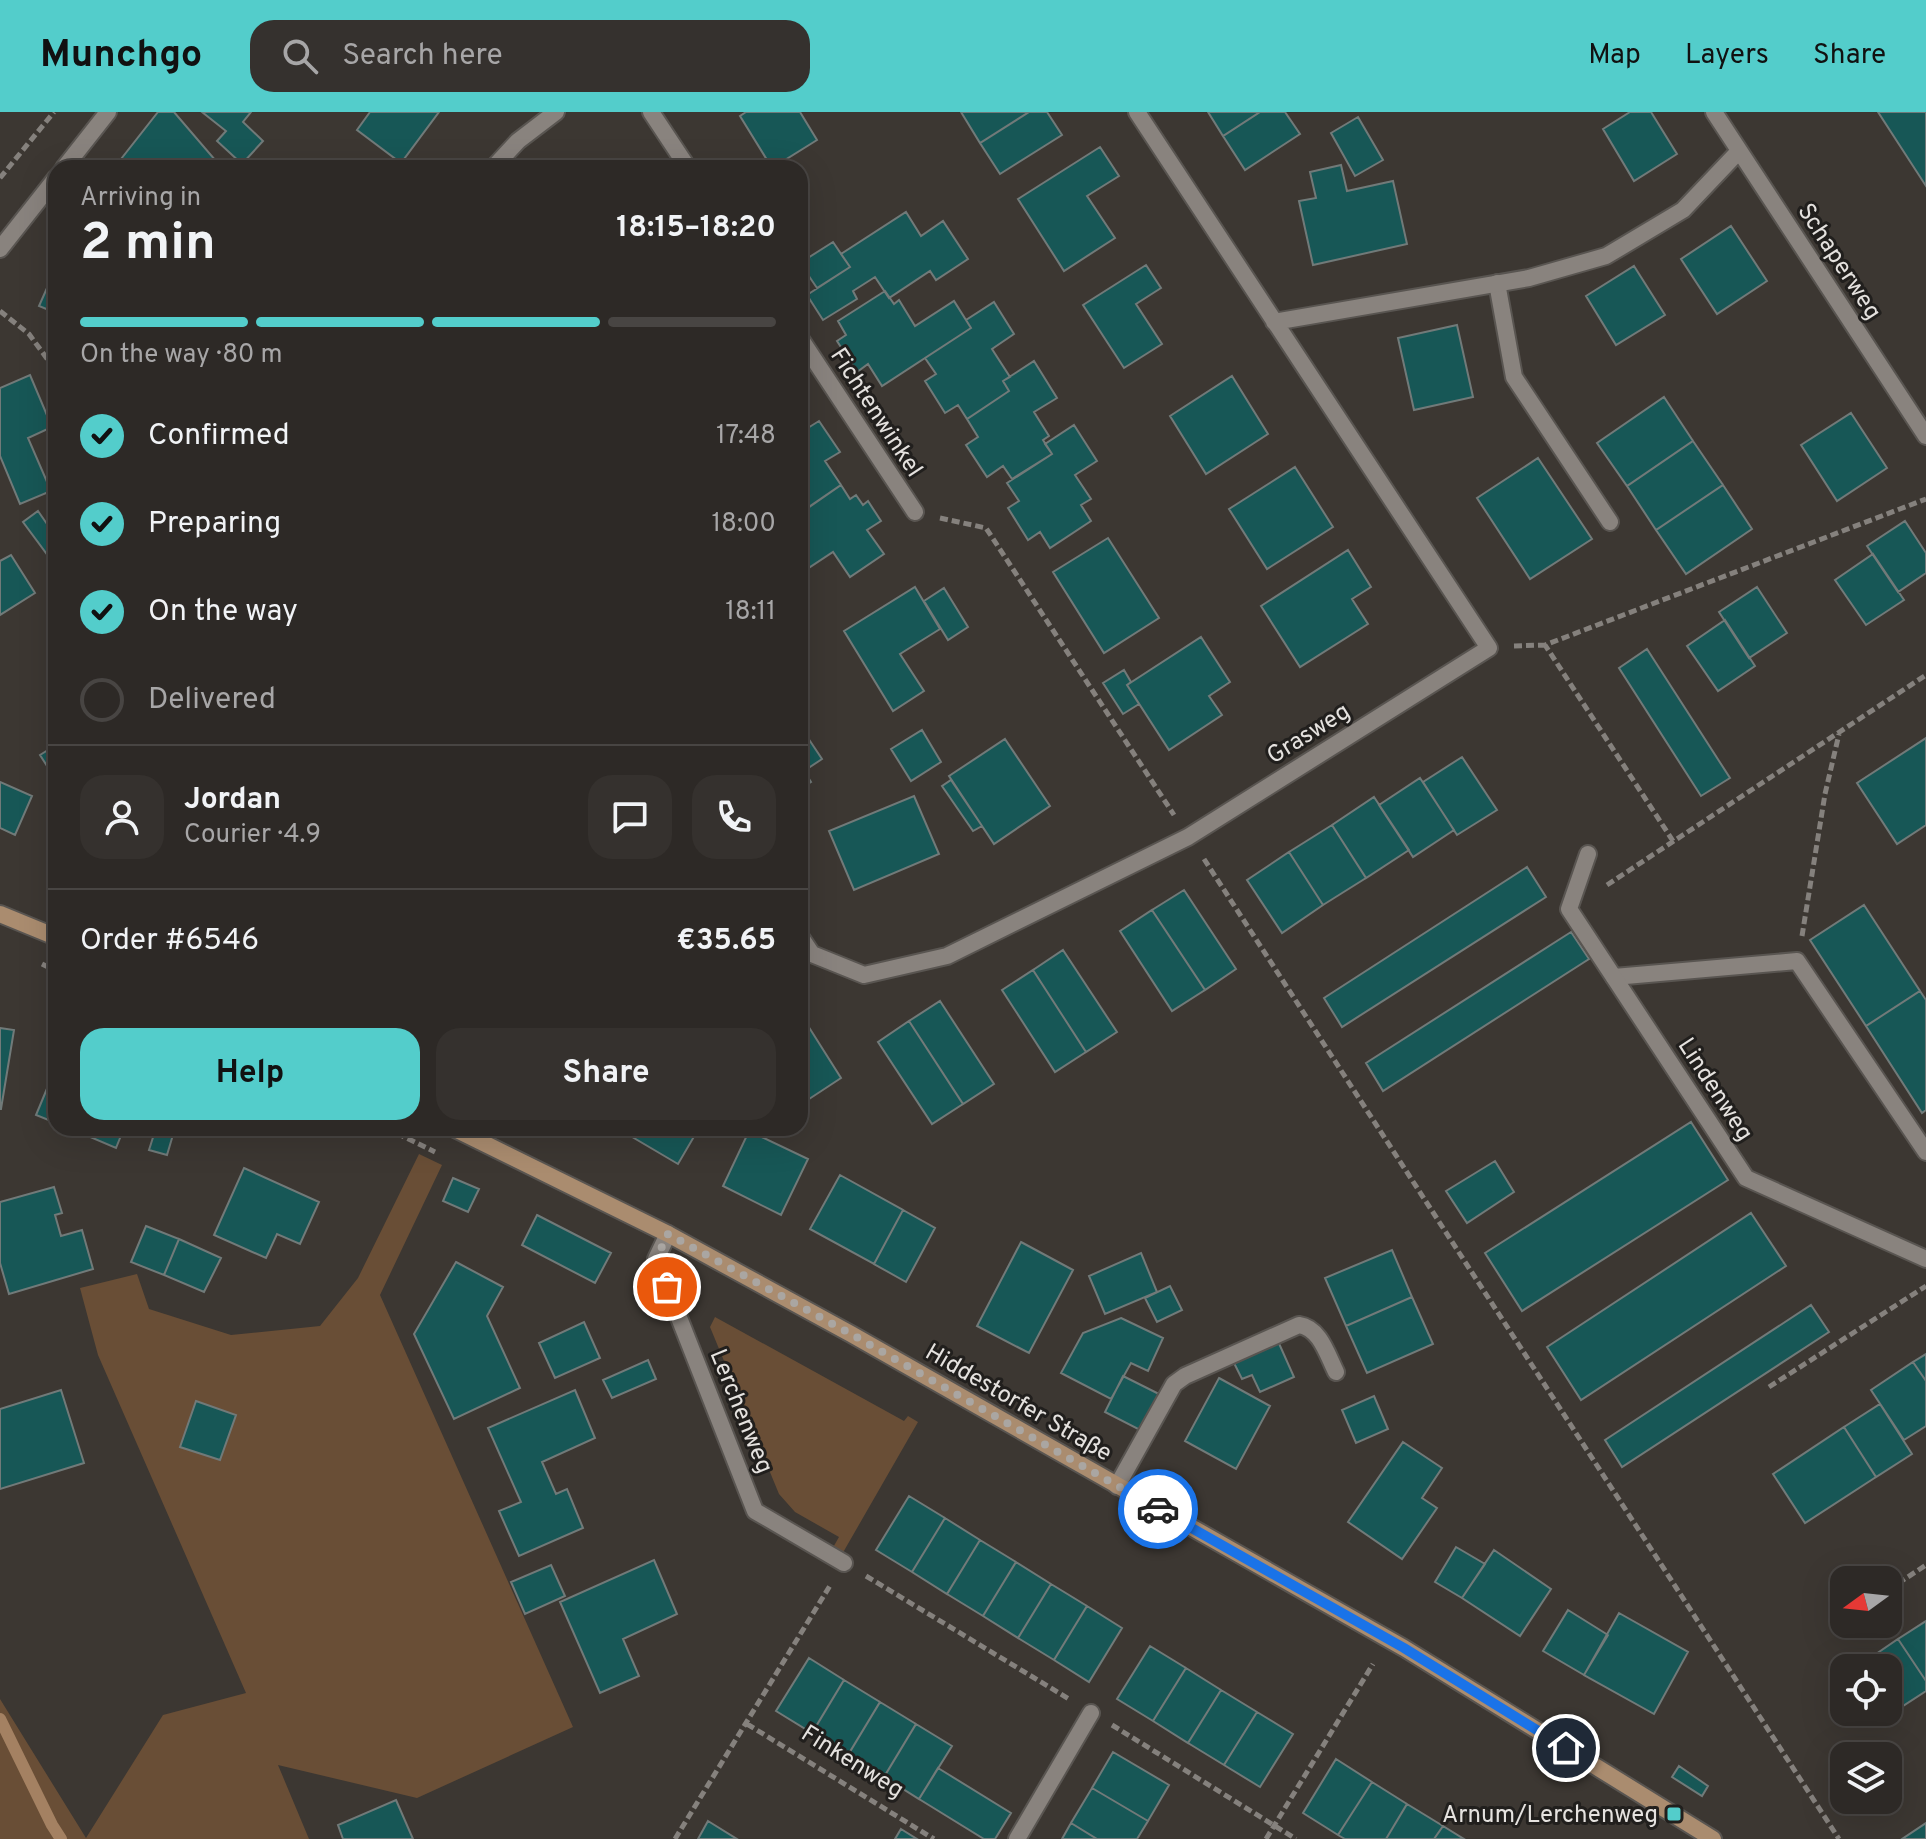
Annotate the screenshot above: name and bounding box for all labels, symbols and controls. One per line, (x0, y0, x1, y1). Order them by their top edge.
search box (250, 20, 810, 92)
text: Munchgo (40, 32, 202, 81)
icon: search (278, 34, 322, 78)
text: Search here (342, 38, 503, 75)
text: Map (1588, 38, 1641, 74)
text: Layers (1685, 38, 1769, 74)
text: Share (1813, 38, 1886, 74)
text: Arriving in (80, 182, 201, 215)
street label: Schaperweg (1790, 198, 1887, 326)
text: 18:15–18:20 (616, 210, 776, 247)
text: 2 min (80, 212, 216, 278)
text: On the way · 80 m (80, 339, 283, 372)
street label: Fichtenwinkel (822, 343, 928, 483)
icon: check (80, 414, 124, 458)
text: Confirmed (148, 418, 290, 455)
text: 17:48 (716, 420, 776, 453)
icon: check (80, 502, 124, 546)
text: Preparing (148, 506, 281, 543)
text: 18:00 (711, 508, 776, 541)
icon: check (80, 590, 124, 634)
text: On the way (148, 594, 298, 631)
text: 18:11 (725, 596, 776, 629)
text: Delivered (148, 682, 276, 719)
street label: Grasweg (1262, 697, 1356, 772)
button: person (80, 775, 164, 859)
button: chat (588, 775, 672, 859)
button: phone (692, 775, 776, 859)
text: Jordan (184, 782, 281, 819)
text: Courier · 4.9 (184, 819, 321, 852)
text: Order #6546 (80, 923, 259, 960)
text: €35.65 (677, 923, 776, 960)
button: Help (80, 1028, 420, 1120)
button: Share (436, 1028, 776, 1120)
street label: Lindenweg (1670, 1033, 1759, 1147)
pin (633, 1253, 701, 1321)
icon: bag (645, 1265, 689, 1309)
street label: Hiddestorfer Straße (919, 1338, 1117, 1469)
street label: Lerchenweg (702, 1345, 779, 1478)
courier (1118, 1469, 1198, 1549)
icon: car (1136, 1487, 1180, 1531)
north arrow (1830, 1566, 1902, 1638)
map controls (1830, 1566, 1902, 1814)
button: locate (1830, 1654, 1902, 1726)
pin (1532, 1714, 1600, 1782)
street label: Finkenweg (795, 1719, 909, 1806)
icon: home (1544, 1726, 1588, 1770)
button: layers (1830, 1742, 1902, 1814)
place label: Arnum/Lerchenweg (1442, 1801, 1658, 1831)
marker: Arnum/Lerchenweg (1665, 1805, 1683, 1823)

